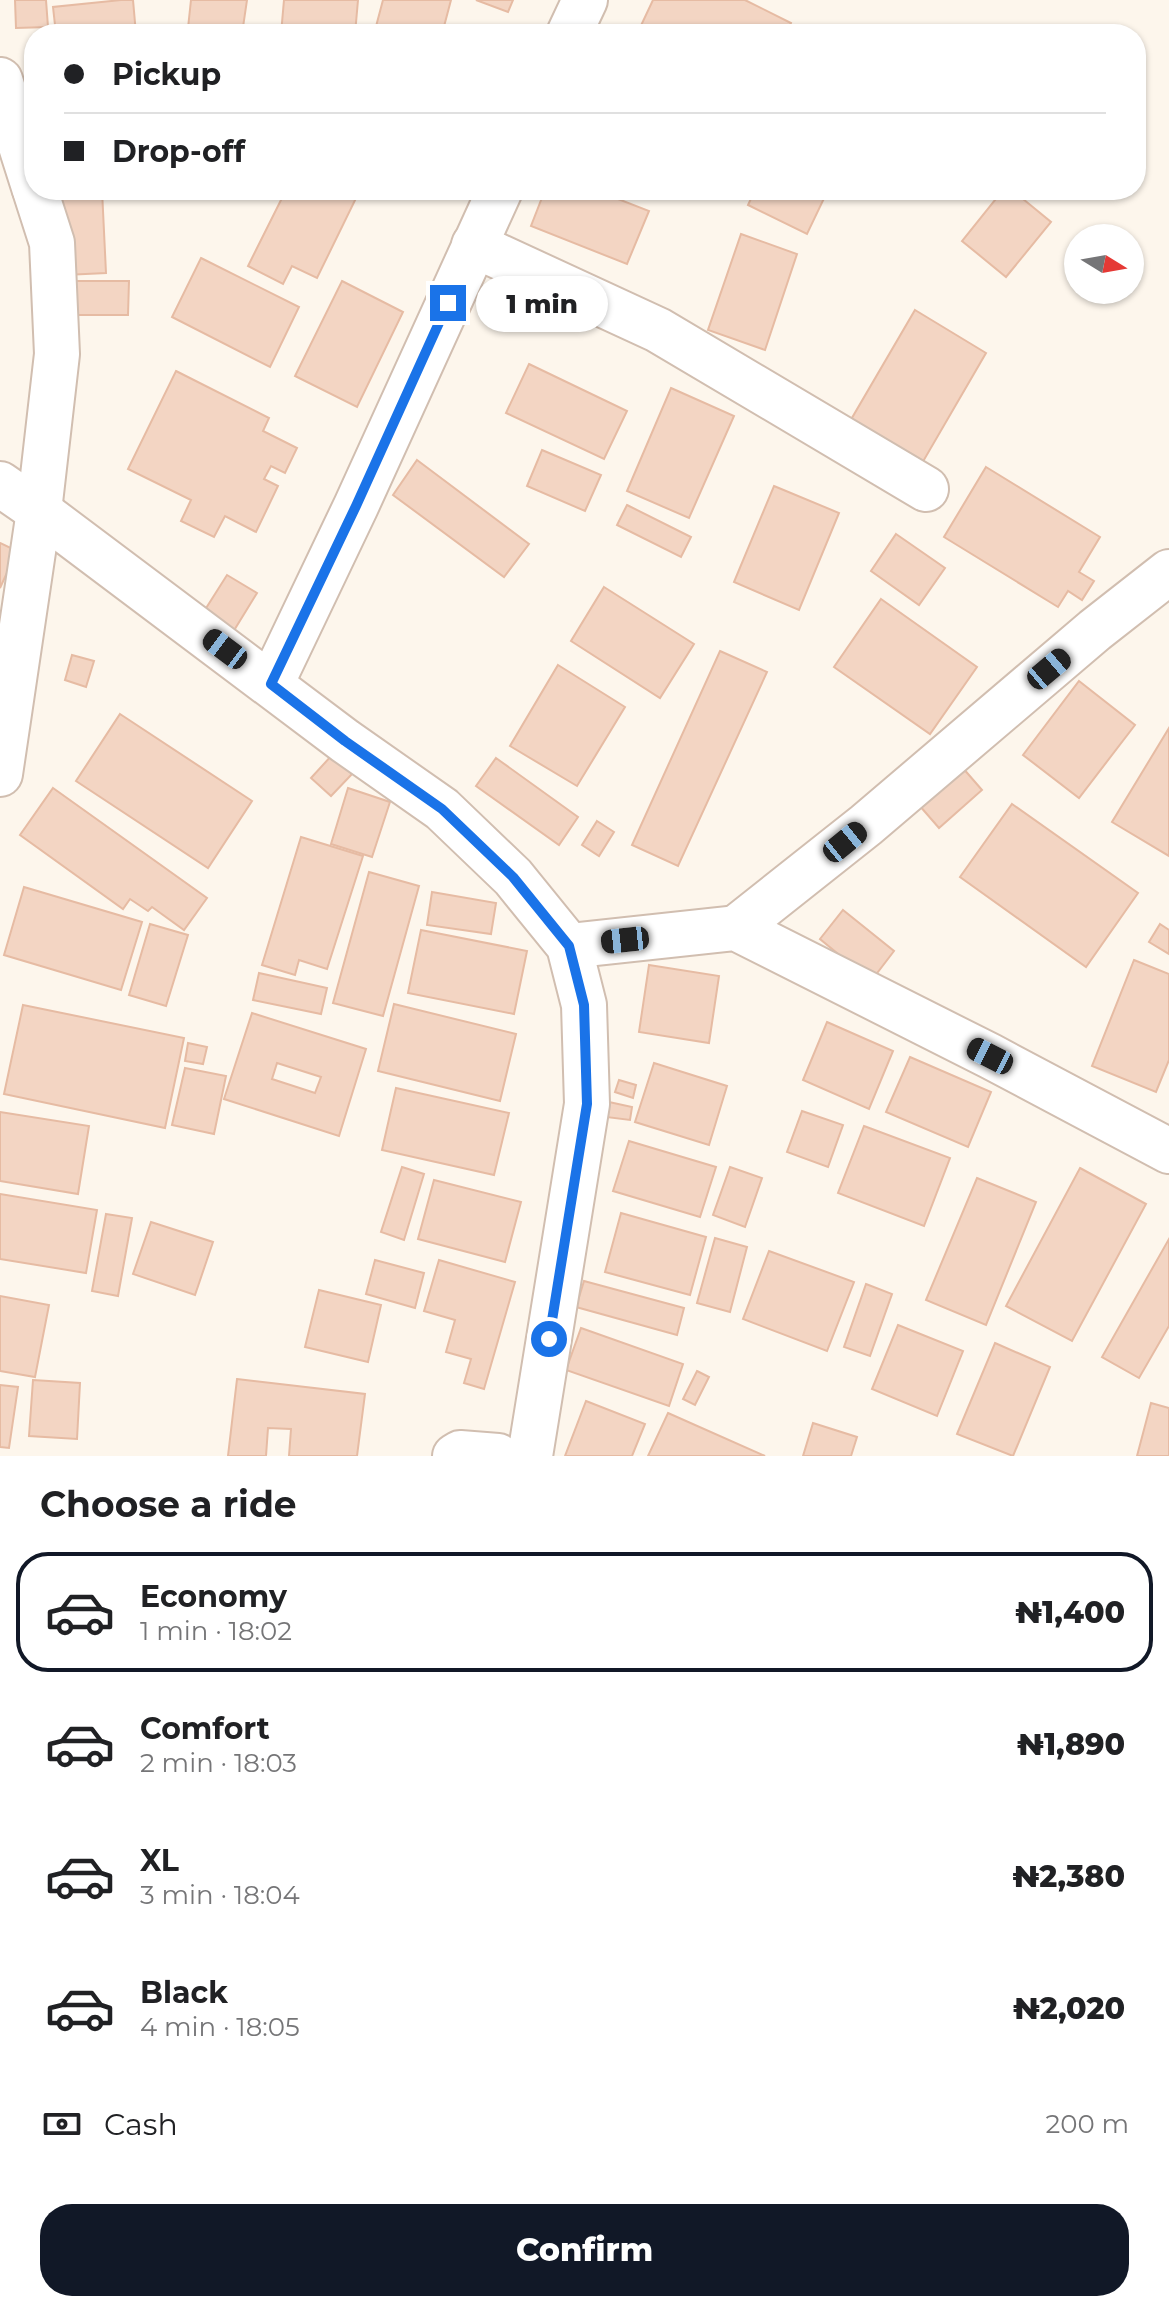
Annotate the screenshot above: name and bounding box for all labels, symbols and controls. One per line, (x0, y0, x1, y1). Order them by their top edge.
text: Pickup (112, 56, 221, 93)
text: Drop-off (112, 133, 245, 170)
north arrow (1064, 224, 1144, 304)
map controls (1064, 224, 1144, 304)
callout: 1 min (476, 275, 608, 331)
route end (430, 285, 466, 321)
text: 1 min (506, 288, 578, 320)
car (199, 625, 251, 673)
car (1023, 644, 1075, 694)
car (819, 818, 871, 866)
car (600, 926, 650, 954)
car (963, 1034, 1017, 1078)
route start (531, 1321, 567, 1357)
text: Choose a ride (40, 1482, 297, 1526)
icon: car (44, 1576, 116, 1648)
text: Economy (140, 1578, 287, 1615)
text: ₦1,400 (1015, 1594, 1125, 1631)
text: 1 min · 18:02 (140, 1615, 292, 1647)
icon: car (44, 1708, 116, 1780)
text: Comfort (140, 1710, 270, 1747)
text: ₦1,890 (1016, 1726, 1125, 1763)
text: 2 min · 18:03 (140, 1747, 297, 1779)
icon: car (44, 1840, 116, 1912)
text: XL (140, 1842, 179, 1879)
text: ₦2,380 (1012, 1858, 1125, 1895)
text: 3 min · 18:04 (140, 1879, 300, 1911)
icon: car (44, 1972, 116, 2044)
text: Black (140, 1974, 228, 2011)
text: ₦2,020 (1012, 1990, 1125, 2027)
text: 4 min · 18:05 (140, 2011, 300, 2043)
icon: cash (40, 2102, 84, 2146)
text: Cash (104, 2106, 178, 2143)
text: 200 m (1045, 2108, 1129, 2140)
button: Confirm (40, 2204, 1129, 2296)

